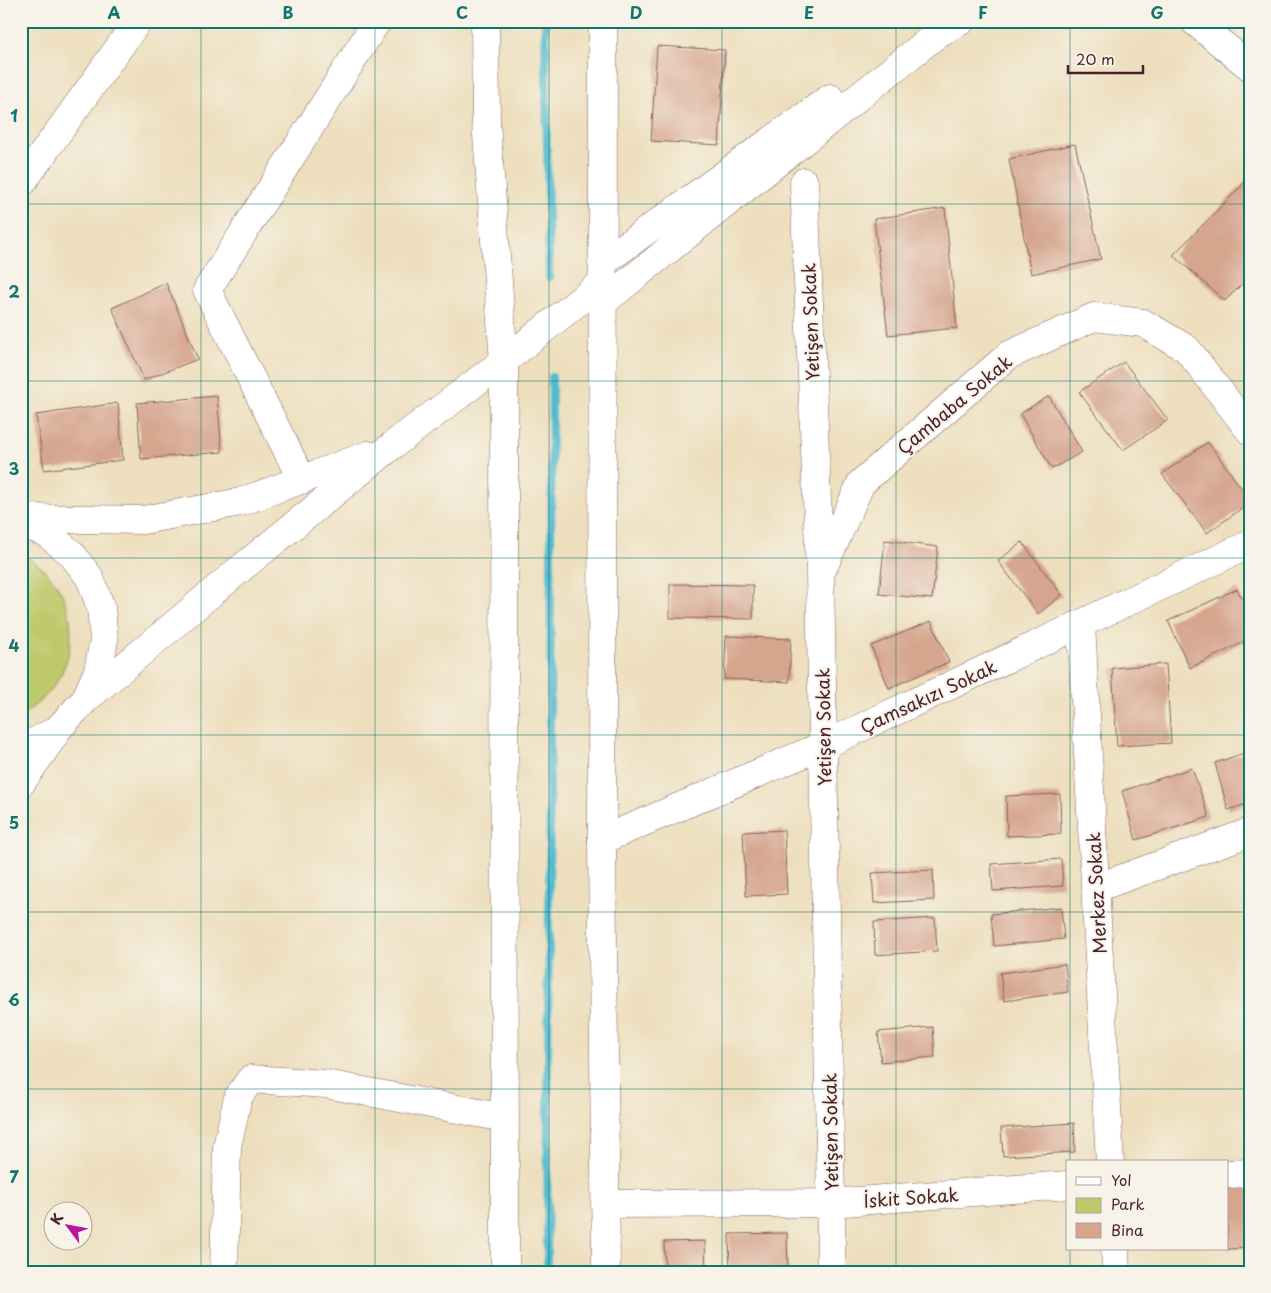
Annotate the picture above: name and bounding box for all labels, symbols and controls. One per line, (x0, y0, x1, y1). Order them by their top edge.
text: A (108, 0, 121, 24)
text: B (283, 0, 294, 24)
text: C (456, 0, 468, 24)
text: D (630, 0, 642, 24)
text: E (804, 0, 814, 24)
text: F (978, 0, 988, 24)
text: G (1150, 0, 1164, 24)
scale bar (1068, 42, 1144, 74)
text: 20 m (1076, 47, 1115, 70)
text: 1 (10, 103, 18, 127)
street label: Yetişen Sokak (794, 262, 826, 382)
text: 2 (8, 279, 20, 303)
street label: Çambaba Sokak (891, 348, 1017, 460)
text: 3 (9, 456, 19, 480)
text: 4 (9, 633, 20, 657)
street label: Çamsakızı Sokak (855, 652, 1001, 740)
street label: Yetişen Sokak (808, 668, 838, 786)
text: 5 (9, 810, 19, 834)
street label: Merkez Sokak (1079, 831, 1113, 955)
text: 6 (8, 987, 20, 1011)
street label: Yetişen Sokak (815, 1073, 845, 1191)
legend (1066, 1160, 1228, 1250)
text: 7 (9, 1164, 19, 1188)
text: Yol (1111, 1168, 1132, 1191)
street label: İskit Sokak (862, 1180, 960, 1214)
text: Park (1111, 1192, 1145, 1215)
north arrow (42, 1200, 92, 1250)
text: K (45, 1209, 68, 1229)
text: Bina (1111, 1218, 1144, 1241)

